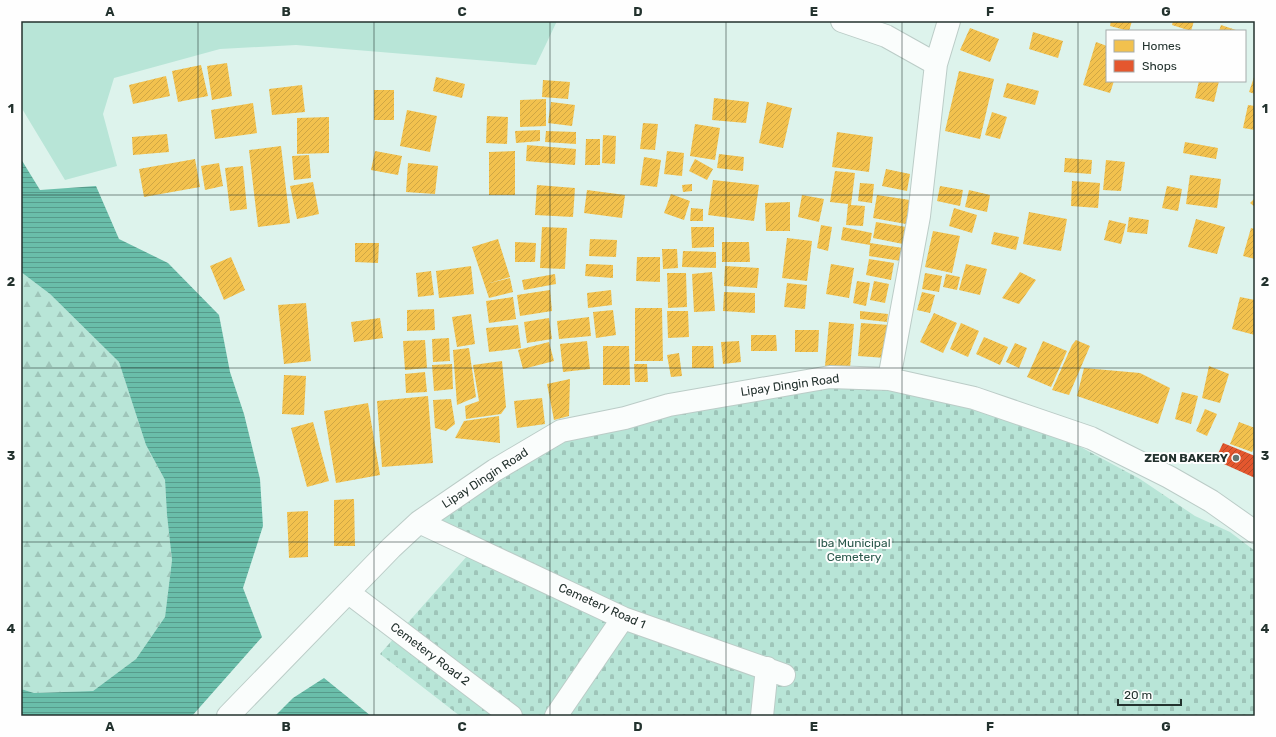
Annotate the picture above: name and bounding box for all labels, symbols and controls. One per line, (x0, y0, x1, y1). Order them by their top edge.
text: A (105, 4, 115, 19)
text: B (281, 4, 291, 19)
text: C (457, 4, 467, 19)
text: D (633, 4, 643, 19)
text: E (810, 4, 818, 19)
text: F (986, 4, 994, 19)
text: G (1161, 4, 1171, 19)
legend (1106, 30, 1246, 82)
text: Homes (1142, 39, 1181, 53)
text: Shops (1142, 59, 1177, 73)
text: 1 (8, 101, 14, 116)
text: 1 (1262, 101, 1268, 116)
text: 2 (7, 274, 15, 289)
text: 2 (1261, 274, 1269, 289)
street label: Lipay Dingin Road (740, 371, 840, 399)
street label: Lipay Dingin Road (439, 445, 531, 511)
text: 3 (7, 448, 16, 463)
text: 3 (1261, 448, 1270, 463)
place label: ZEON BAKERY (1144, 451, 1228, 465)
marker: ZEON BAKERY (1231, 453, 1241, 463)
park label: Iba Municipal Cemetery (817, 536, 891, 564)
street label: Cemetery Road 1 (556, 581, 648, 631)
street label: Cemetery Road 2 (388, 620, 472, 688)
text: 4 (7, 621, 16, 636)
text: 4 (1261, 621, 1270, 636)
scale bar (1118, 681, 1181, 707)
text: 20 m (1124, 688, 1152, 702)
text: A (105, 719, 115, 734)
text: B (281, 719, 291, 734)
text: C (457, 719, 467, 734)
text: D (633, 719, 643, 734)
text: E (810, 719, 818, 734)
text: F (986, 719, 994, 734)
text: G (1161, 719, 1171, 734)

